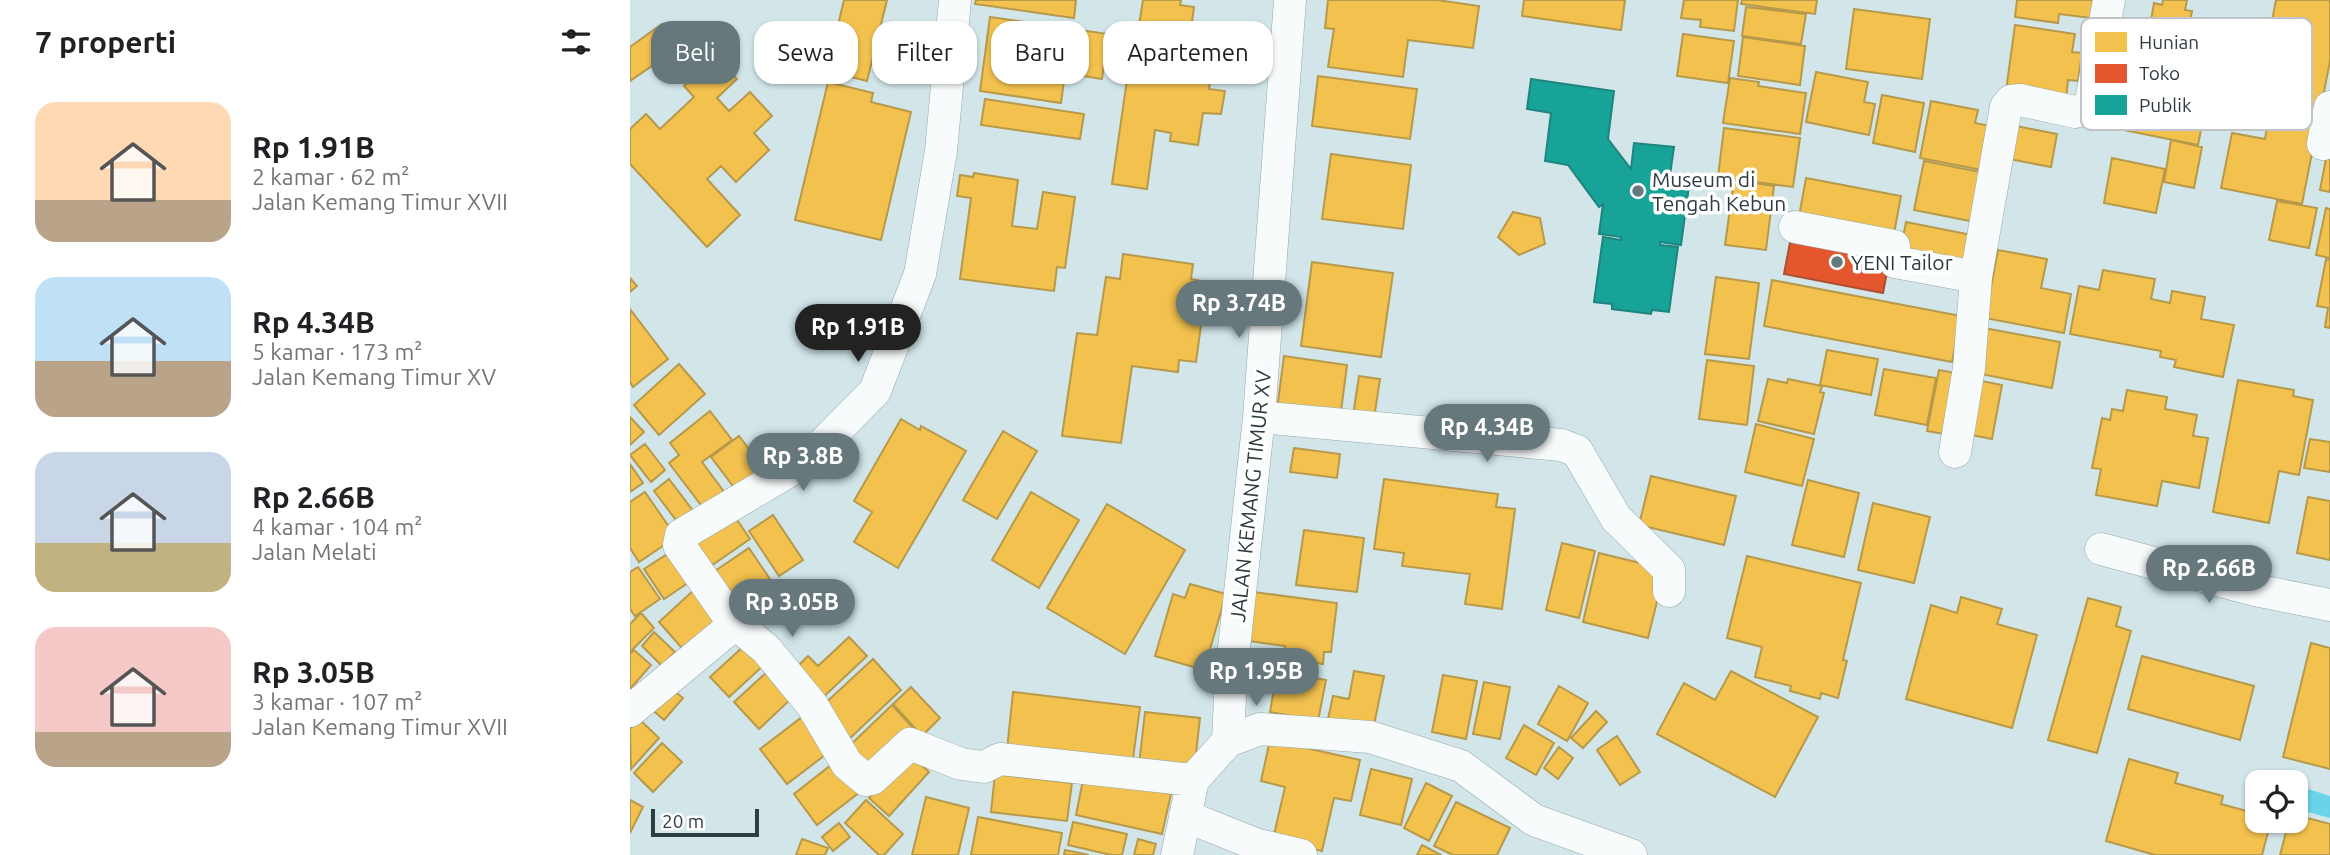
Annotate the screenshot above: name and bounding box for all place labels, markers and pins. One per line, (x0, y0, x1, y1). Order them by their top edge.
place label: Museum di Tengah Kebun (1652, 167, 1786, 215)
marker: Museum di Tengah Kebun (1630, 183, 1646, 199)
place label: YENI Tailor (1851, 250, 1953, 274)
marker: YENI Tailor (1829, 254, 1845, 270)
pin: Rp 3.74B (1167, 280, 1311, 340)
pin: Rp 1.91B (786, 304, 930, 364)
pin: Rp 4.34B (1415, 405, 1559, 464)
pin: Rp 3.8B (738, 434, 868, 493)
pin: Rp 2.66B (2137, 546, 2281, 605)
pin: Rp 3.05B (720, 580, 864, 639)
pin: Rp 1.95B (1184, 648, 1328, 708)

